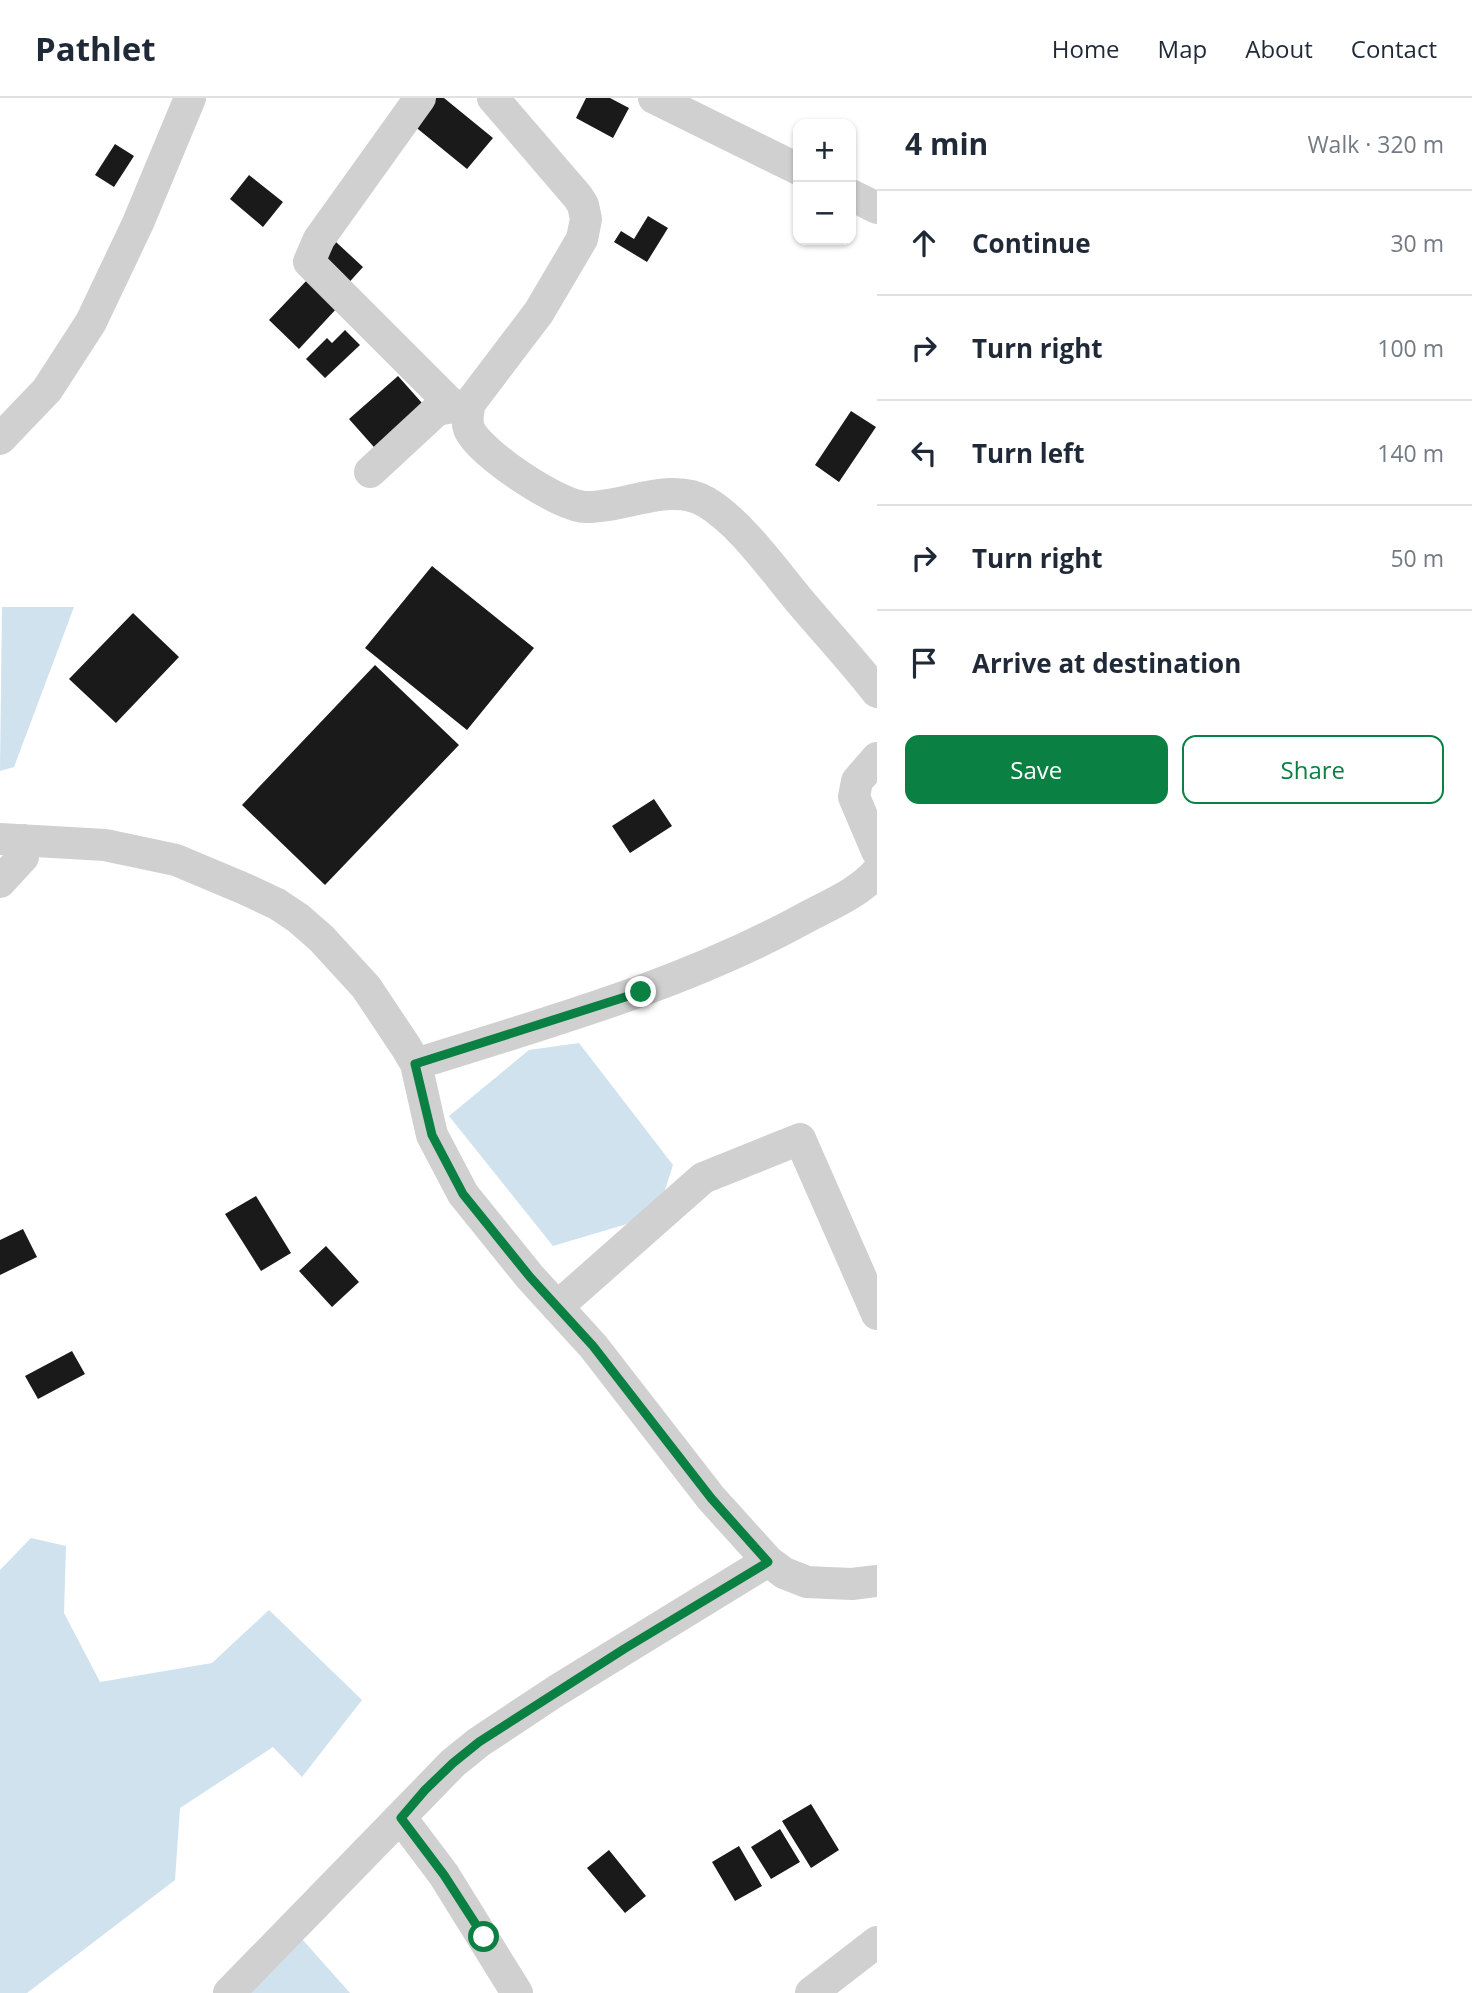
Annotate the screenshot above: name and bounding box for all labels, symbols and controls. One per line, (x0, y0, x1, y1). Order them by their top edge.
text: Pathlet (35, 26, 156, 71)
text: Home (1052, 32, 1120, 65)
text: Map (1158, 32, 1207, 65)
text: About (1245, 32, 1313, 65)
text: Contact (1351, 32, 1437, 65)
map controls (793, 119, 856, 245)
button: + (793, 119, 856, 182)
text: 4 min (905, 123, 988, 164)
text: Walk · 320 m (1307, 128, 1444, 160)
button: − (793, 182, 856, 245)
icon: ahead (905, 224, 943, 262)
text: Continue (972, 225, 1091, 261)
text: 30 m (1390, 227, 1444, 259)
icon: right (905, 329, 943, 367)
text: Turn right (972, 330, 1103, 366)
text: 100 m (1377, 332, 1444, 364)
icon: left (905, 434, 943, 472)
text: Turn left (972, 435, 1084, 471)
text: 140 m (1377, 437, 1444, 469)
icon: right (905, 539, 943, 577)
text: Turn right (972, 540, 1103, 576)
text: 50 m (1390, 542, 1444, 574)
icon: arrive (905, 644, 943, 682)
text: Arrive at destination (972, 645, 1241, 681)
button: Save (905, 735, 1168, 804)
button: Share (1182, 735, 1444, 804)
route end (625, 976, 656, 1007)
route start (468, 1921, 499, 1952)

